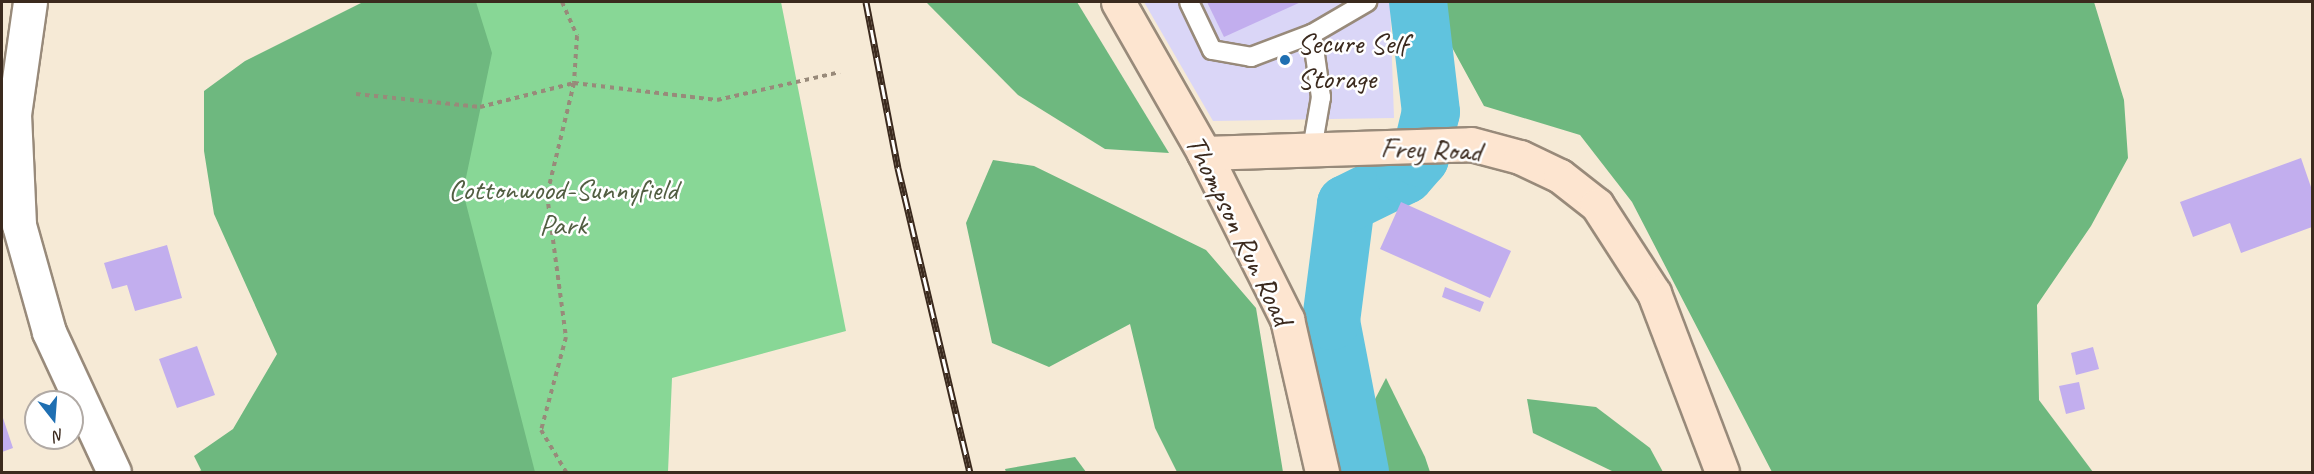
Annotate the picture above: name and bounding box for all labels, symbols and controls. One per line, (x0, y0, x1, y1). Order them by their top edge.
place label: Secure Self Storage (1297, 25, 1408, 96)
marker: Secure Self Storage (1278, 53, 1292, 67)
street label: Thompson Run Road (1177, 129, 1301, 331)
street label: Frey Road (1380, 129, 1482, 169)
park label: Cottonwood-Sunnyfield Park (448, 171, 678, 242)
north arrow (24, 390, 84, 450)
text: N (51, 424, 66, 446)

